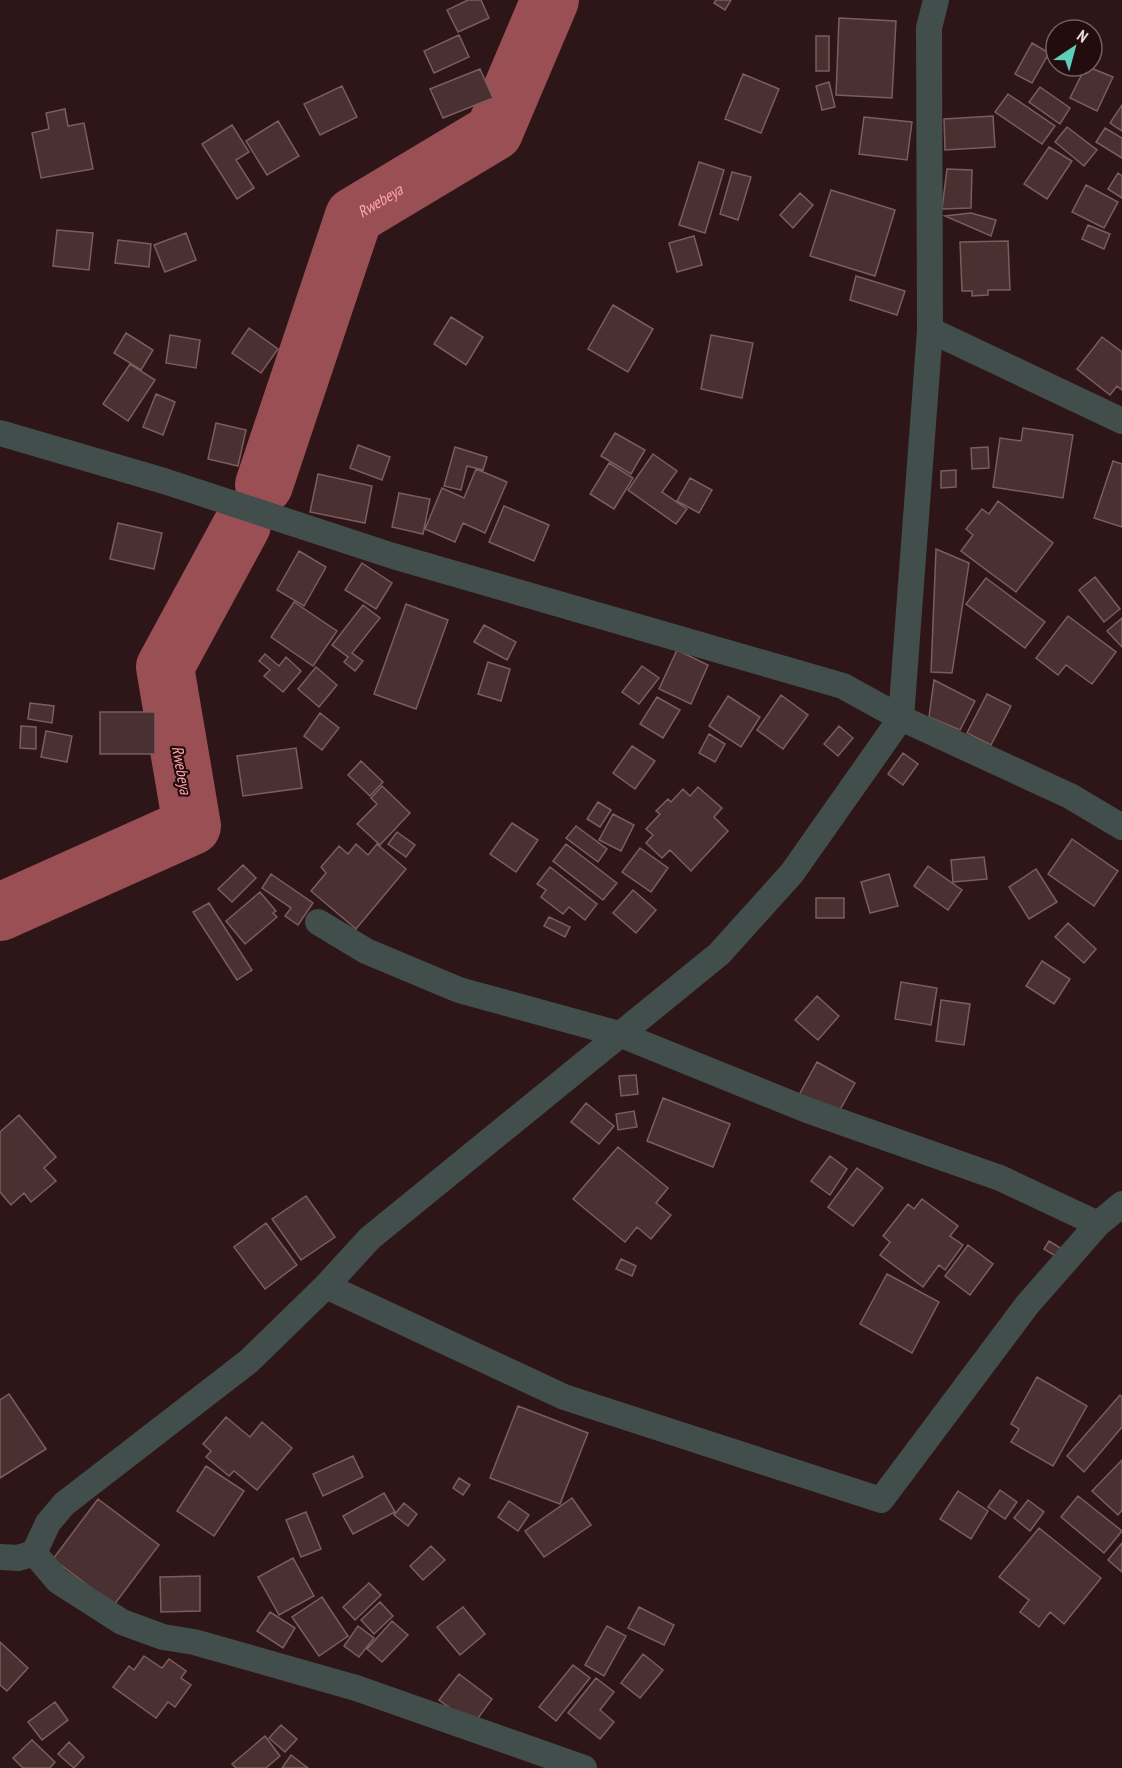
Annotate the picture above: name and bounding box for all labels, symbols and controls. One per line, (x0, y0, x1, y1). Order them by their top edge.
north arrow (1044, 18, 1104, 78)
text: N (1073, 25, 1092, 46)
water label: Rwebeya (354, 178, 408, 222)
water label: Rwebeya (168, 744, 196, 797)

